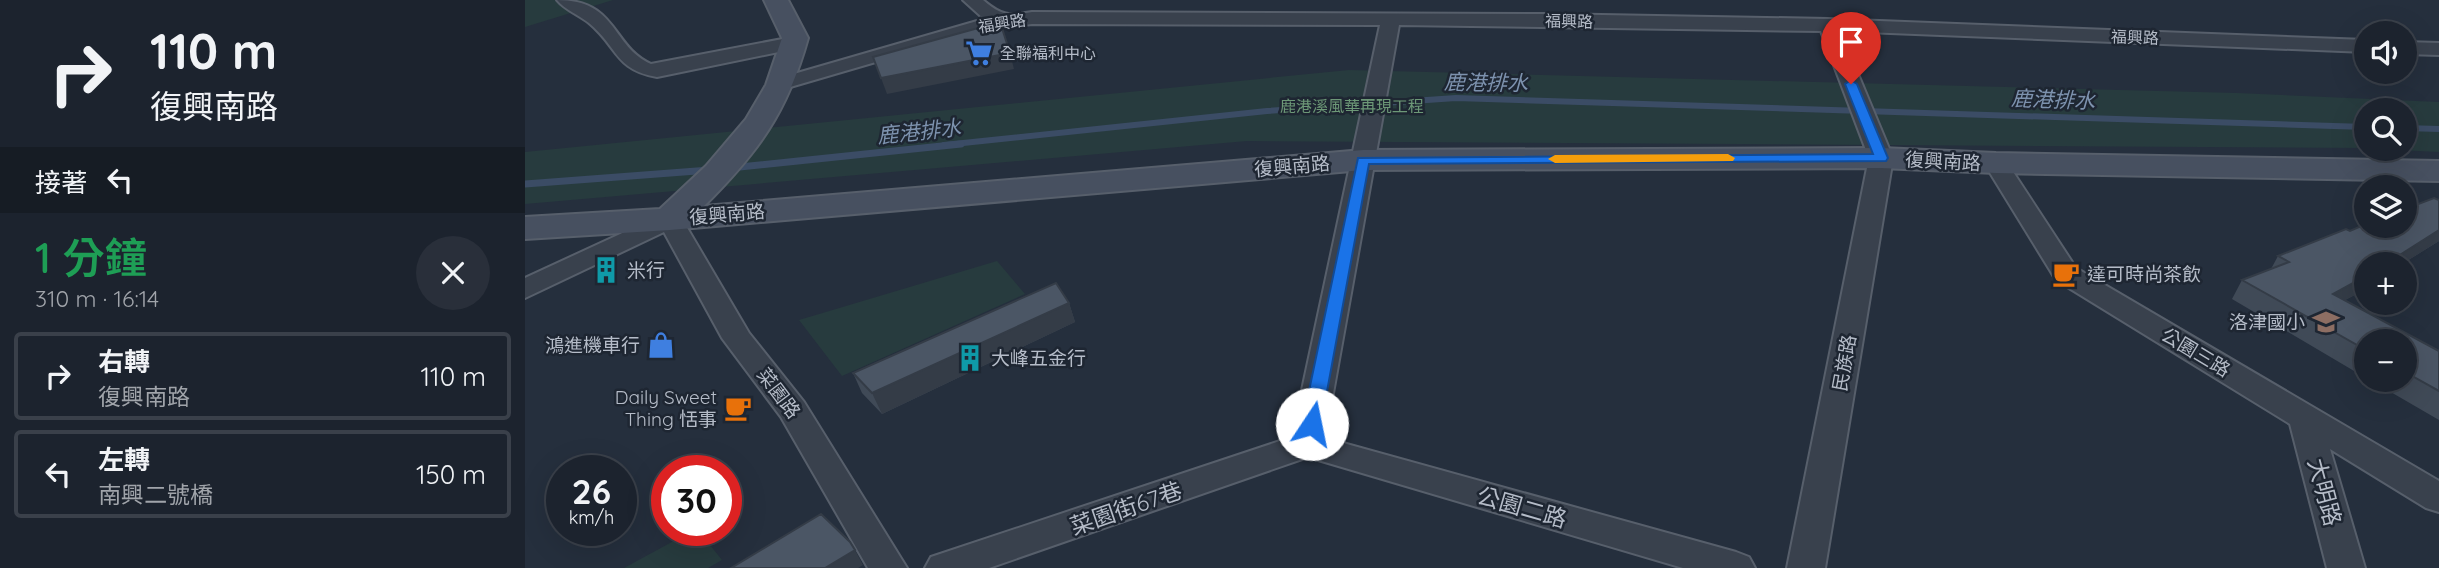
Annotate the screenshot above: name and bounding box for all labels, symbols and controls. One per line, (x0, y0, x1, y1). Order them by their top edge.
street label: 福興路 (977, 9, 1027, 37)
street label: 福興路 (1545, 11, 1593, 31)
pin (1821, 12.0, 1881, 84)
text: 110 m (150, 20, 277, 81)
map controls (2354, 21, 2417, 392)
button: sound (2354, 21, 2417, 84)
icon: arrive (1832, 23, 1870, 61)
street label: 福興路 (2111, 26, 2159, 48)
icon: right (35, 28, 126, 119)
supermarket icon: 全聯福利中心 (964, 38, 994, 68)
place label: 全聯福利中心 (1000, 43, 1096, 63)
water label: 鹿港排水 (1444, 68, 1529, 96)
water label: 鹿港排水 (2011, 85, 2096, 113)
text: 復興南路 (150, 86, 278, 126)
park label: 鹿港溪風華再現工程 (1280, 96, 1424, 116)
button: search (2354, 98, 2417, 161)
water label: 鹿港排水 (876, 114, 963, 148)
street label: 復興南路 (1904, 147, 1982, 175)
street label: 復興南路 (1253, 151, 1331, 181)
icon: left (101, 161, 139, 199)
text: 接著 (35, 166, 87, 199)
button: layers (2354, 175, 2417, 238)
street label: 復興南路 (688, 199, 766, 229)
text: 1 分鐘 (35, 231, 147, 284)
button: close (416, 236, 490, 310)
button: + (2354, 252, 2417, 315)
building icon: 米行 (591, 255, 621, 285)
place label: 米行 (627, 258, 665, 282)
cafe icon: 達可時尚茶飲 (2051, 259, 2081, 289)
place label: 達可時尚茶飲 (2087, 262, 2201, 286)
text: 310 m · 16:14 (35, 284, 159, 313)
school or university icon: 洛津國小 (2311, 307, 2341, 337)
place label: 洛津國小 (2229, 310, 2305, 334)
street label: 公園三路 (2157, 322, 2235, 382)
button: − (2354, 329, 2417, 392)
shop icon: 鴻進機車行 (646, 330, 676, 360)
place label: 鴻進機車行 (545, 333, 640, 357)
street label: 民族路 (1827, 333, 1861, 393)
building icon: 大峰五金行 (955, 343, 985, 373)
text: 右轉 (98, 345, 150, 378)
place label: 大峰五金行 (991, 346, 1086, 370)
icon: right (39, 357, 77, 395)
text: 110 m (420, 360, 486, 393)
street label: 菜園路 (752, 363, 806, 423)
text: 復興南路 (98, 382, 190, 411)
place label: Daily Sweet Thing 恬事 (615, 385, 717, 431)
position arrow (1275, 387, 1349, 461)
cafe icon: Daily Sweet Thing 恬事 (723, 393, 753, 423)
text: 左轉 (98, 443, 150, 476)
icon: left (39, 455, 77, 493)
speed limit sign: 30 (651, 455, 742, 546)
street label: 大明路 (2302, 455, 2348, 529)
text: 150 m (416, 458, 486, 491)
text: 26 (572, 469, 611, 513)
street label: 菜園街67巷 (1066, 475, 1186, 541)
text: 南興二號橋 (98, 480, 213, 509)
street label: 公園二路 (1474, 480, 1570, 534)
text: km/h (569, 506, 614, 529)

